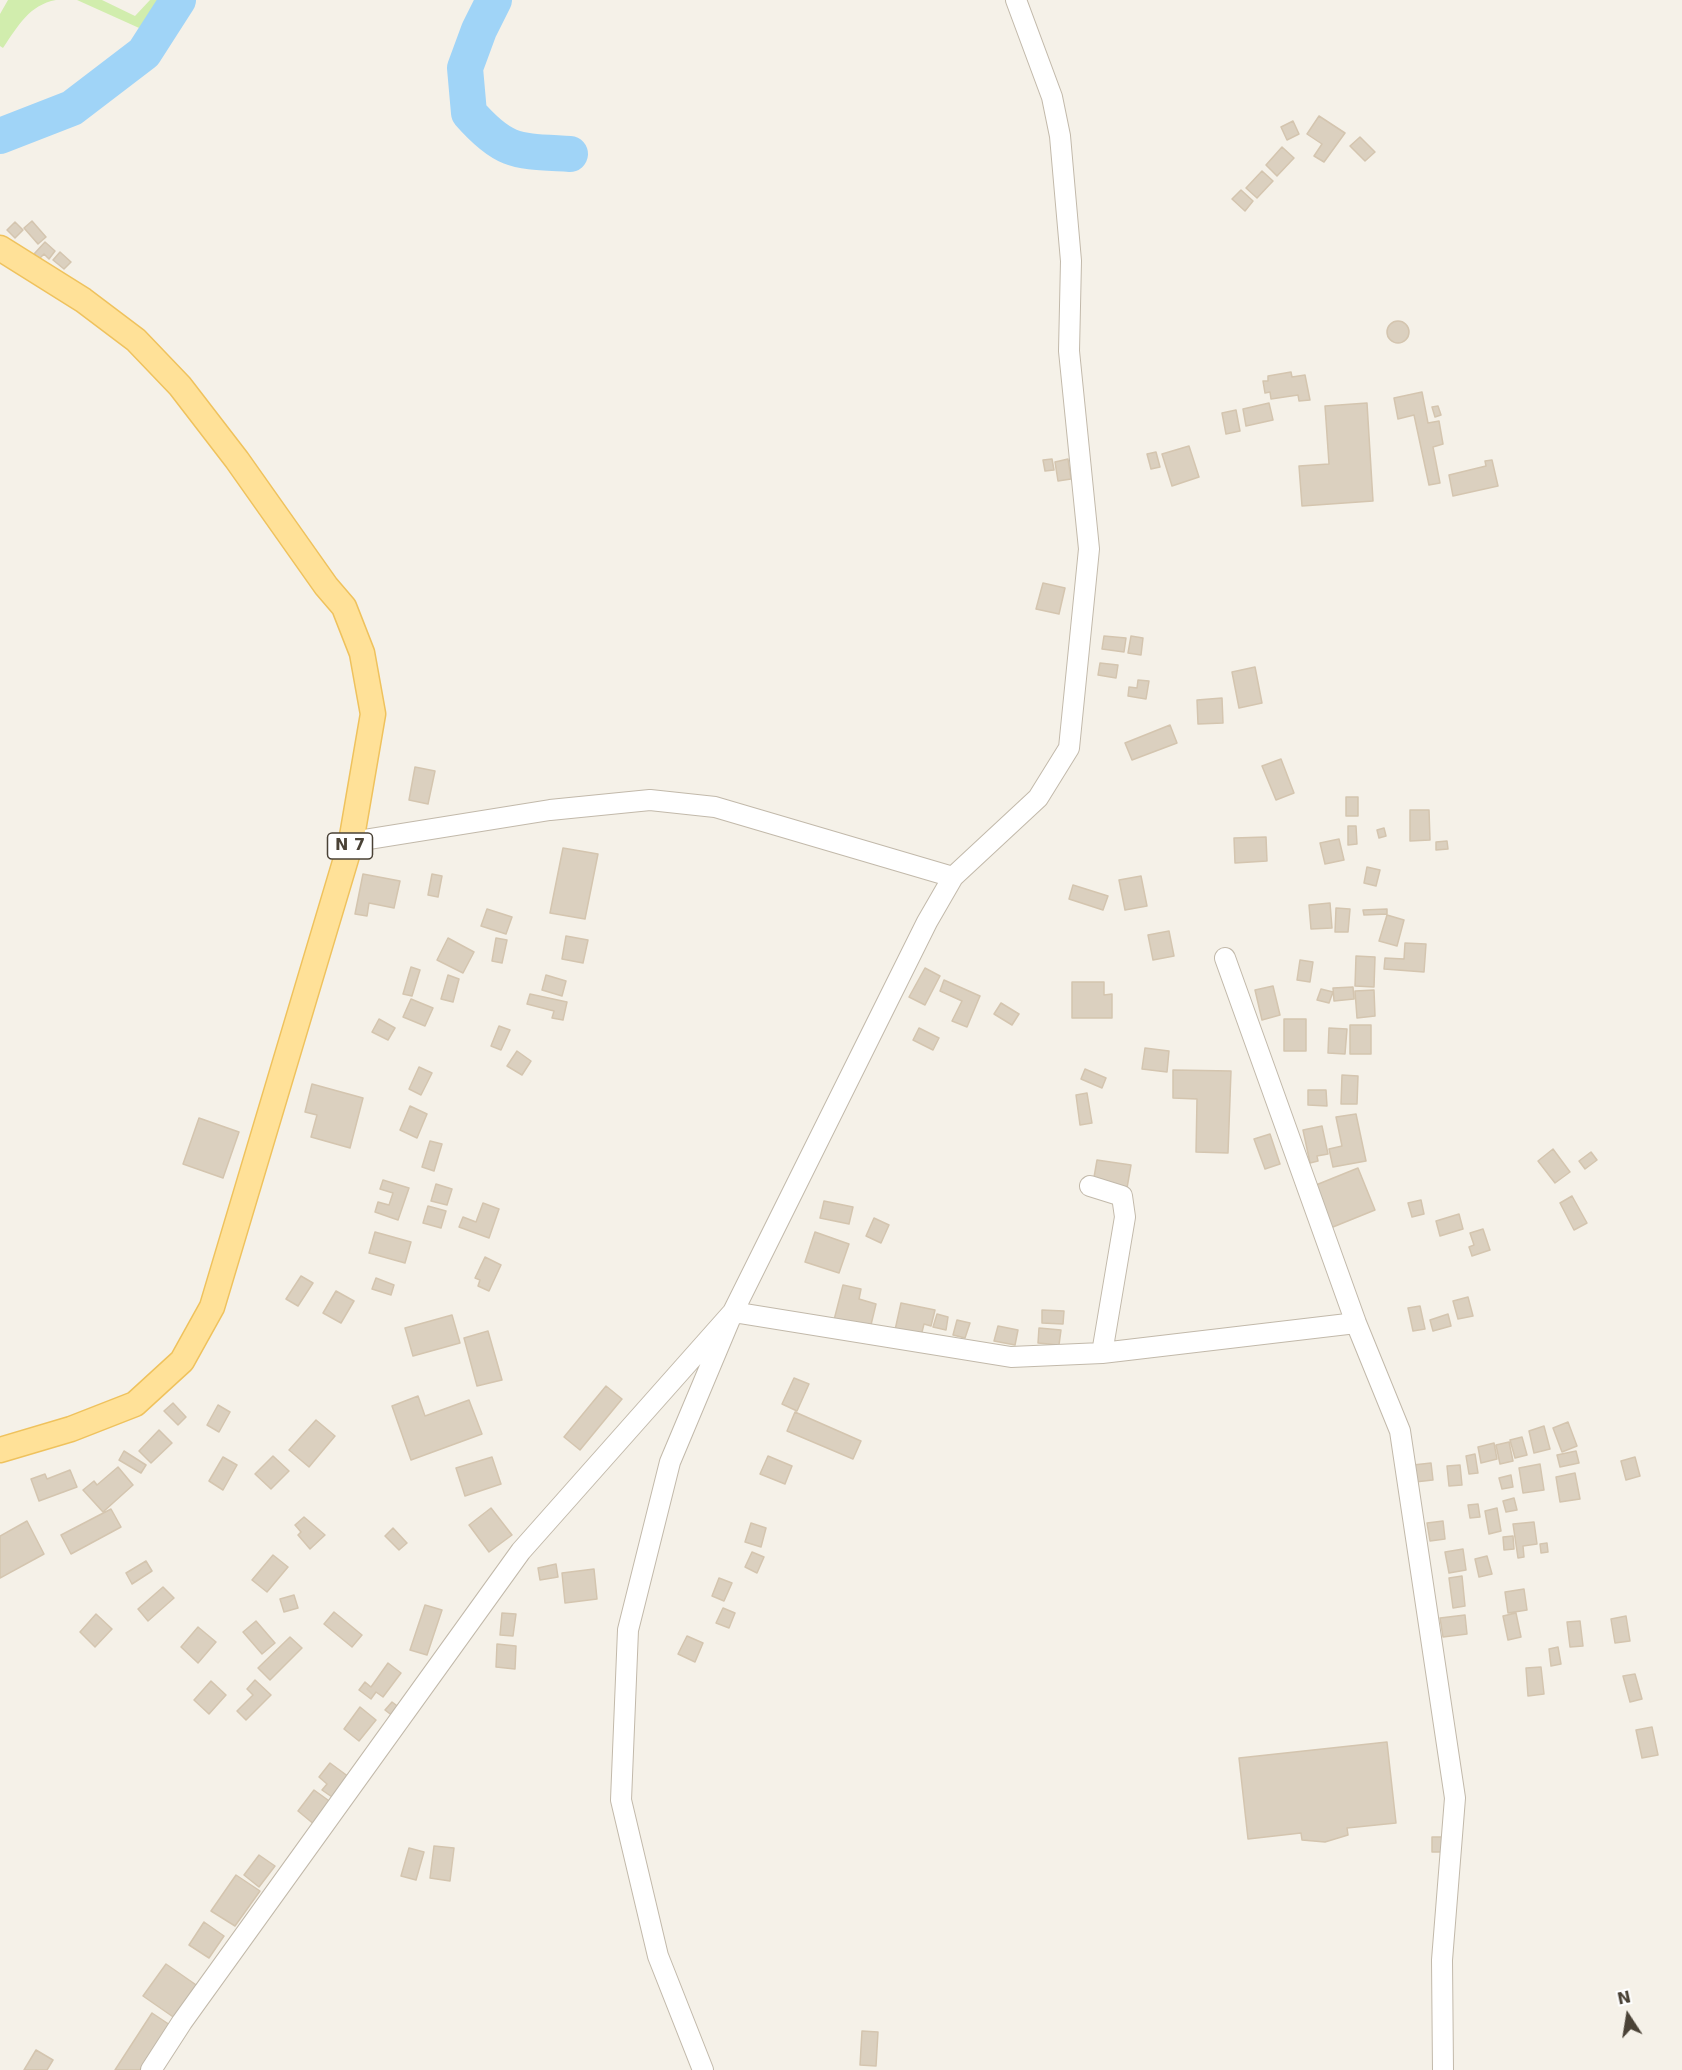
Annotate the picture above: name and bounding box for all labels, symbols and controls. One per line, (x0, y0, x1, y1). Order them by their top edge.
road number: N 7 (328, 833, 372, 859)
north arrow (1598, 1986, 1658, 2046)
text: N (1616, 1987, 1633, 2009)

